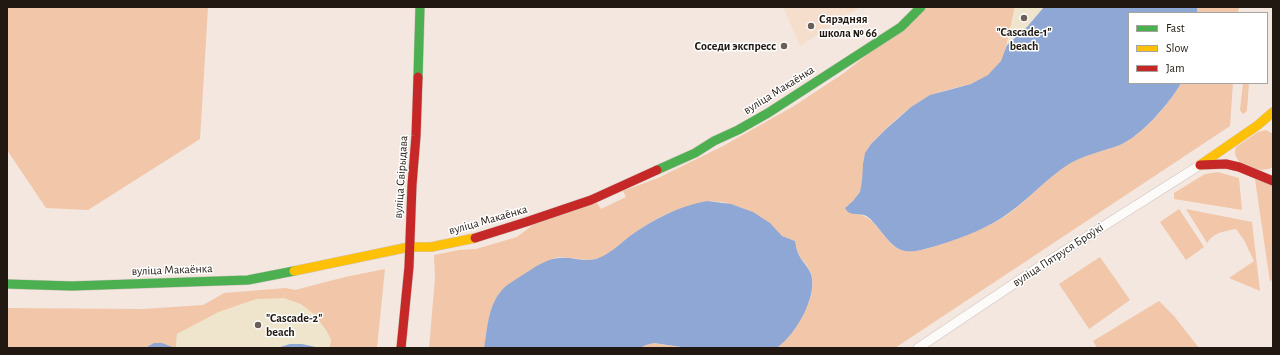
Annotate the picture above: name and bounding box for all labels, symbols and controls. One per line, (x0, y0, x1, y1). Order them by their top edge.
place label: Сярэдняя школа № 66 (819, 12, 877, 40)
legend (1128, 12, 1268, 84)
marker: "Cascade-1" beach (1019, 13, 1029, 23)
marker: Сярэдняя школа № 66 (806, 21, 816, 31)
text: Fast (1166, 22, 1185, 34)
place label: "Cascade-1" beach (996, 25, 1052, 53)
place label: Соседи экспресс (695, 39, 776, 53)
marker: Соседи экспресс (779, 41, 789, 51)
text: Slow (1166, 42, 1188, 54)
street label: вуліца Макаёнка (741, 62, 817, 118)
text: Jam (1166, 62, 1185, 74)
street label: вуліца Свірыдава (391, 135, 411, 219)
street label: вуліца Макаёнка (447, 202, 529, 238)
street label: вуліца Пятруся Броўкі (1010, 220, 1106, 290)
street label: вуліца Макаёнка (131, 261, 213, 279)
place label: "Cascade-2" beach (266, 311, 322, 339)
marker: "Cascade-2" beach (253, 320, 263, 330)

